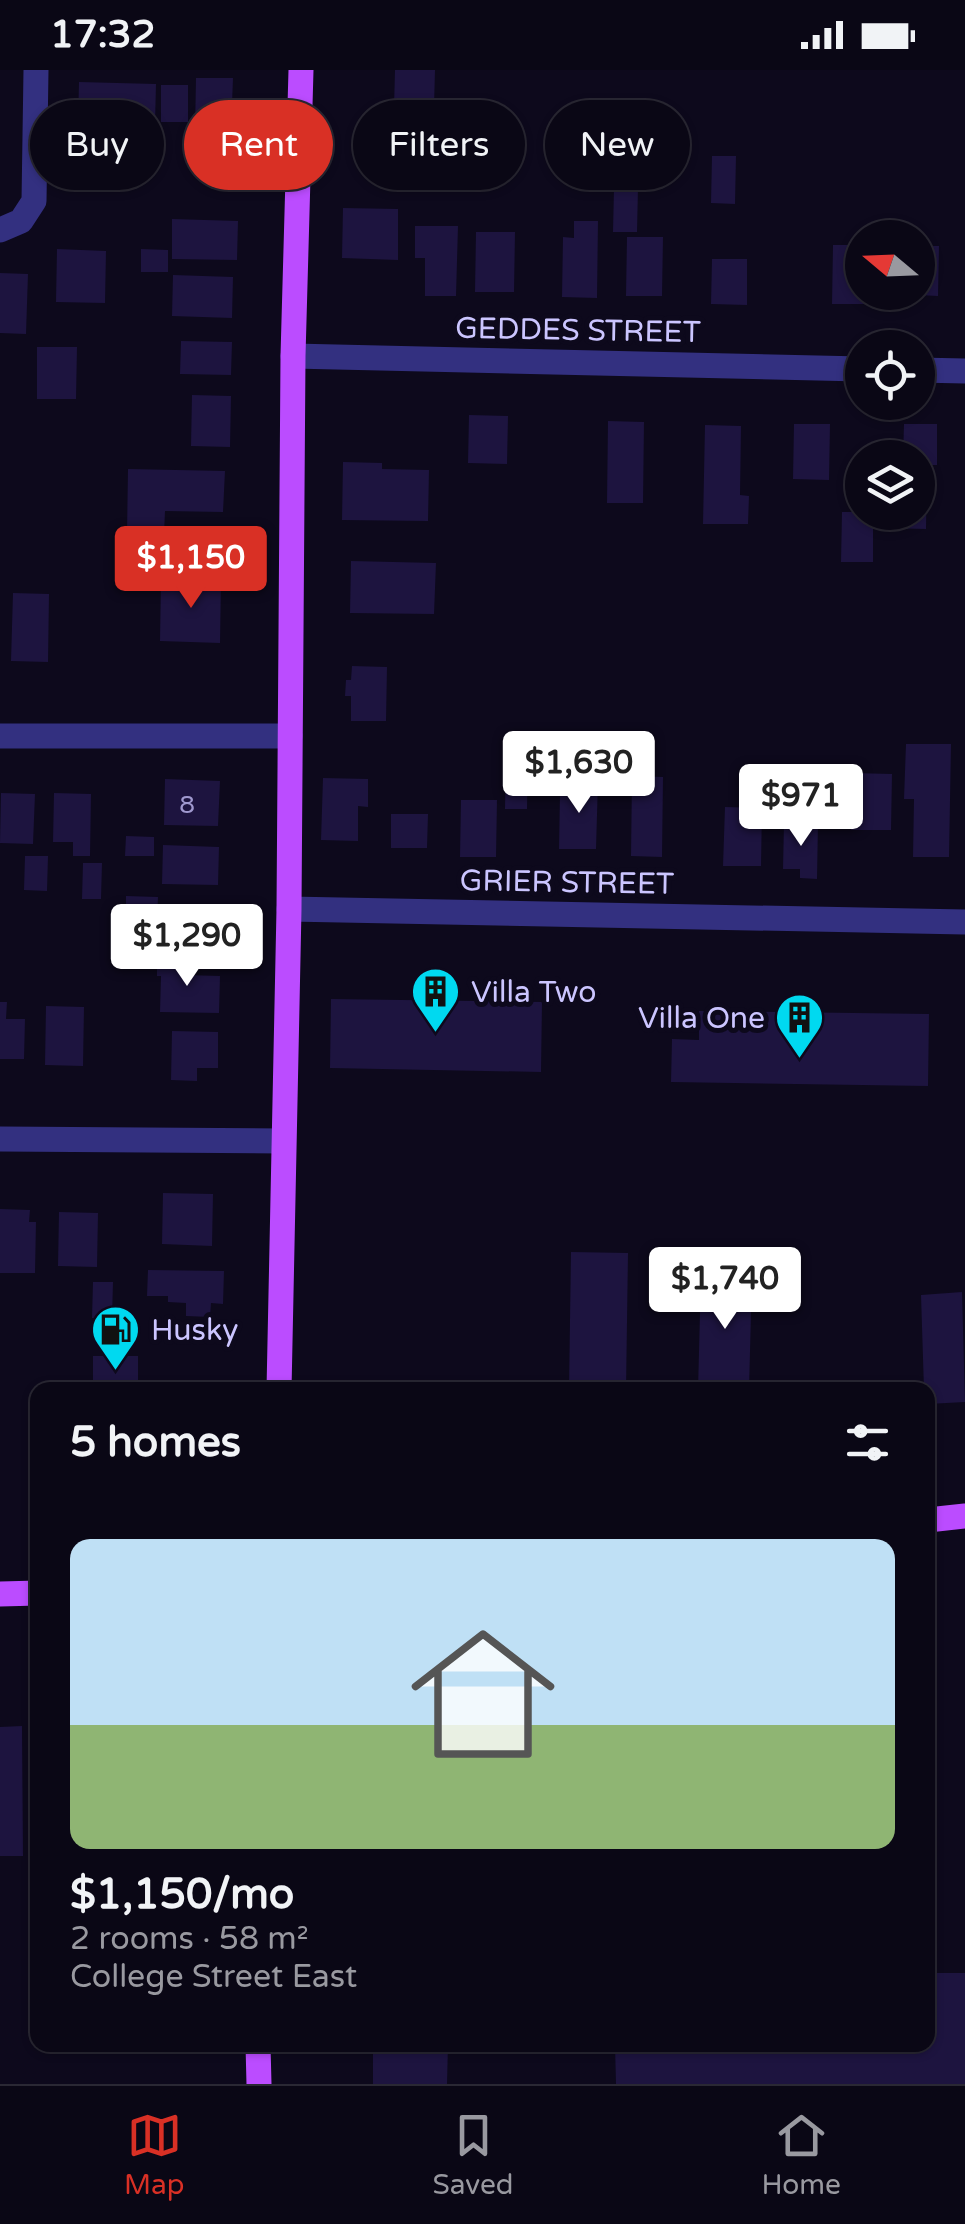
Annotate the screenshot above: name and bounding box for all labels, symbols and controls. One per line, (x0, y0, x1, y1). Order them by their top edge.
text: 17:32 (50, 12, 155, 58)
chip: Buy (30, 100, 164, 190)
chip: Rent (184, 100, 333, 190)
chip: Filters (353, 100, 525, 190)
chip: New (545, 100, 690, 190)
north arrow (845, 220, 935, 310)
map controls (845, 220, 935, 530)
street label: GEDDES STREET (455, 310, 701, 351)
button: locate (845, 330, 935, 420)
button: layers (845, 440, 935, 530)
pin: $1,150 (110, 526, 272, 611)
text: $1,150 (137, 539, 245, 577)
pin: $1,630 (498, 731, 660, 816)
text: $1,630 (525, 744, 633, 782)
pin: $971 (742, 764, 860, 849)
text: $971 (761, 777, 841, 815)
house number: 8 (179, 790, 195, 820)
street label: GRIER STREET (459, 862, 675, 903)
pin: $1,290 (106, 904, 268, 989)
text: $1,290 (133, 917, 241, 955)
building icon: Villa Two (410, 966, 462, 1034)
place label: Villa Two (471, 974, 597, 1011)
building icon: Villa One (774, 992, 826, 1060)
place label: Villa One (638, 1000, 765, 1037)
pin: $1,740 (644, 1247, 806, 1332)
text: $1,740 (671, 1260, 779, 1298)
fuel station icon: Husky (90, 1304, 142, 1372)
place label: Husky (151, 1312, 238, 1349)
icon: filters (840, 1415, 895, 1470)
text: 5 homes (70, 1417, 241, 1468)
icon: home (393, 1604, 573, 1784)
text: $1,150/mo (70, 1869, 294, 1920)
text: 2 rooms · 58 m² (70, 1920, 309, 1958)
text: College Street East (70, 1958, 357, 1996)
tab: Map (124, 2108, 185, 2202)
tab: Saved (433, 2108, 514, 2202)
tab: Home (762, 2108, 841, 2202)

